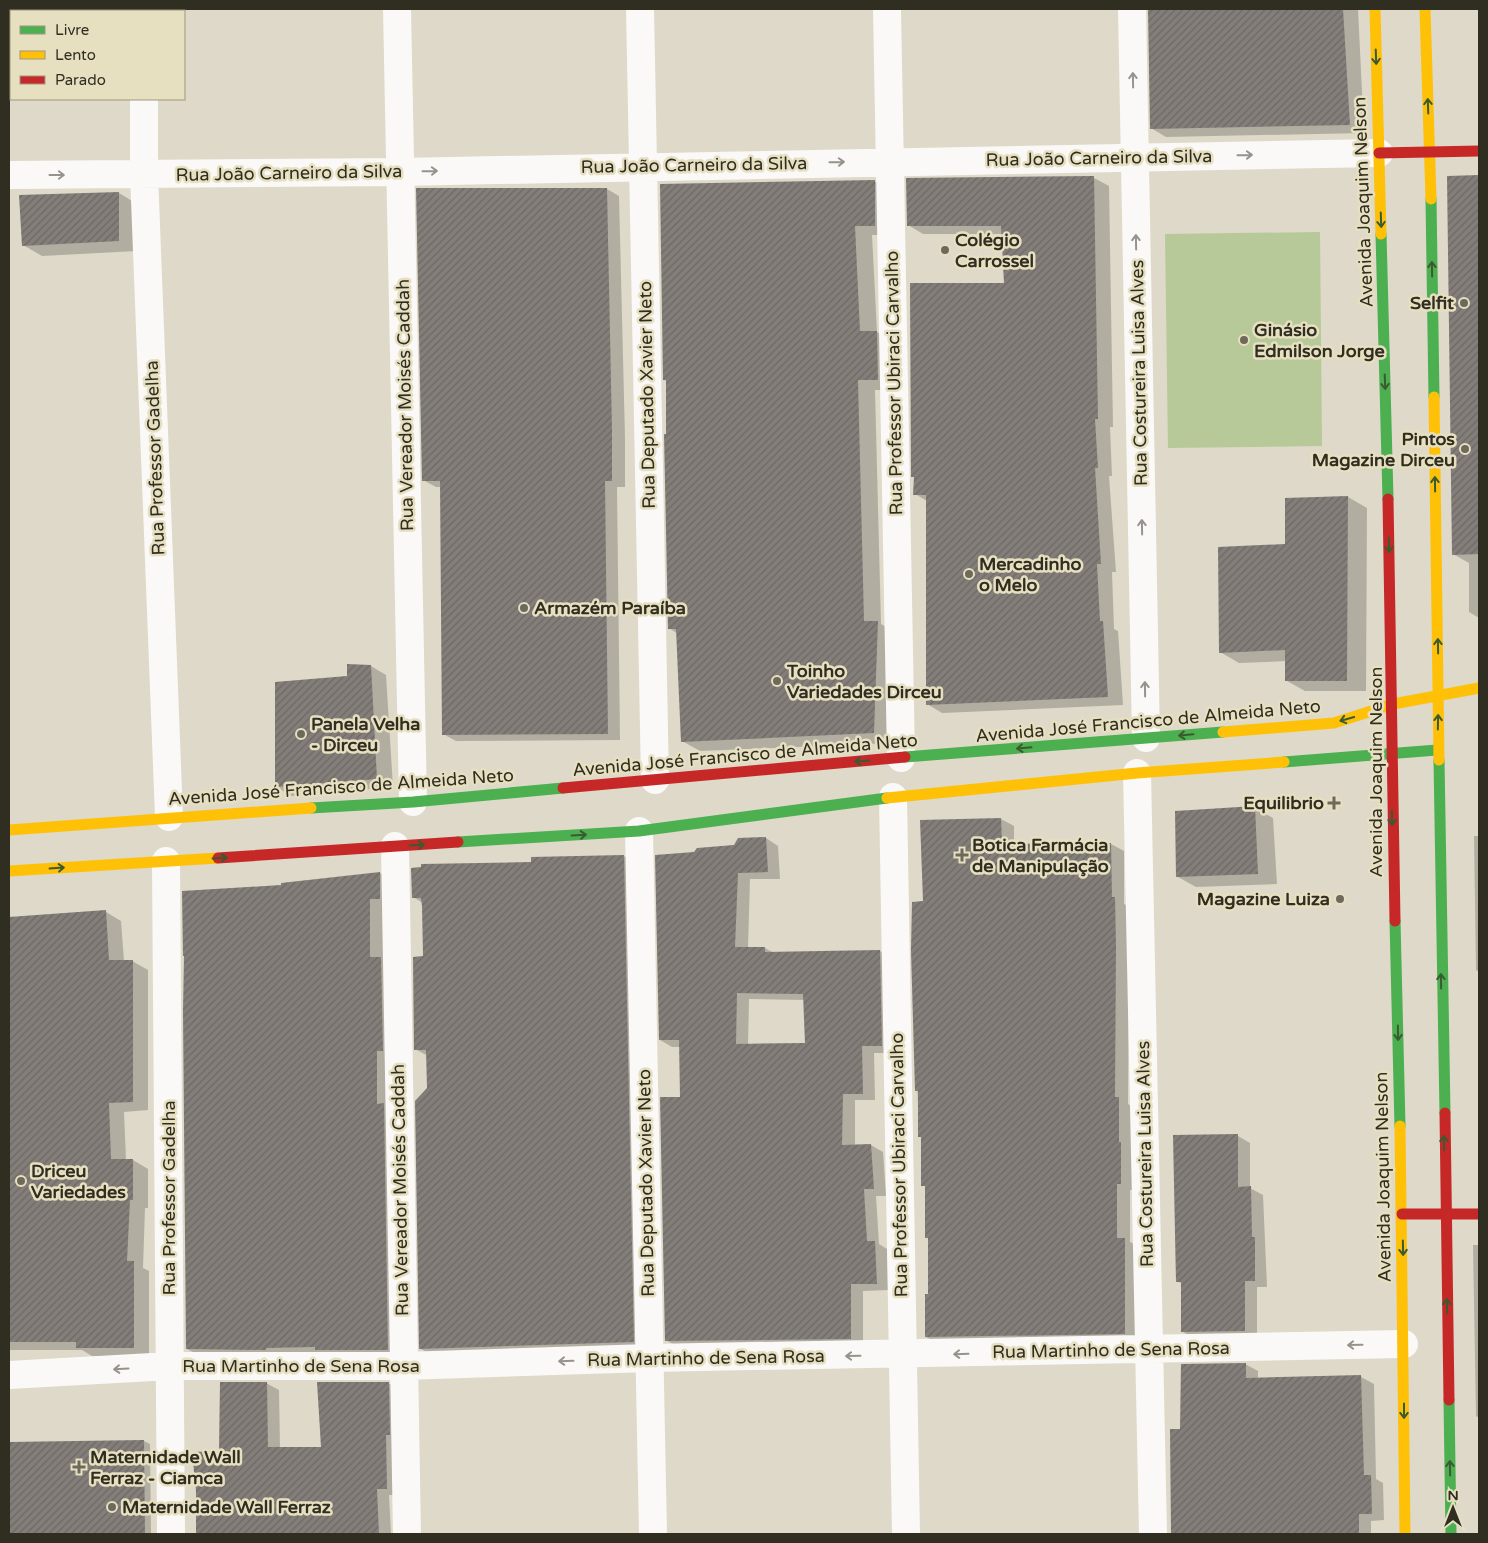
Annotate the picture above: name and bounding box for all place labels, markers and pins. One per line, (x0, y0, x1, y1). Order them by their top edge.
place label: Colégio Carrossel (955, 229, 1034, 272)
marker: Colégio Carrossel (939, 244, 951, 256)
place label: Selfit (1410, 292, 1454, 314)
marker: Selfit (1458, 297, 1470, 309)
place label: Ginásio Edmilson Jorge (1254, 319, 1385, 362)
marker: Ginásio Edmilson Jorge (1238, 334, 1250, 346)
place label: Pintos Magazine Dirceu (1312, 428, 1455, 471)
marker: Pintos Magazine Dirceu (1459, 443, 1471, 455)
place label: Mercadinho o Melo (979, 553, 1081, 596)
marker: Mercadinho o Melo (963, 568, 975, 580)
place label: Armazém Paraíba (534, 597, 686, 619)
marker: Armazém Paraíba (518, 602, 530, 614)
place label: Toinho Variedades Dirceu (786, 660, 942, 703)
marker: Toinho Variedades Dirceu (771, 675, 783, 687)
place label: Panela Velha - Dirceu (311, 713, 420, 756)
marker: Panela Velha - Dirceu (295, 728, 307, 740)
place label: Equilibrio (1243, 792, 1324, 814)
marker: Equilibrio (1328, 797, 1340, 809)
place label: Botica Farmácia de Manipulação (972, 834, 1109, 877)
marker: Botica Farmácia de Manipulação (956, 849, 968, 861)
place label: Magazine Luiza (1197, 888, 1330, 910)
marker: Magazine Luiza (1334, 893, 1346, 905)
place label: Driceu Variedades (31, 1160, 126, 1203)
marker: Driceu Variedades (15, 1175, 27, 1187)
place label: Maternidade Wall Ferraz - Ciamca (90, 1446, 241, 1489)
marker: Maternidade Wall Ferraz - Ciamca (72, 1460, 86, 1474)
place label: Maternidade Wall Ferraz (122, 1496, 331, 1518)
marker: Maternidade Wall Ferraz (106, 1501, 118, 1513)

